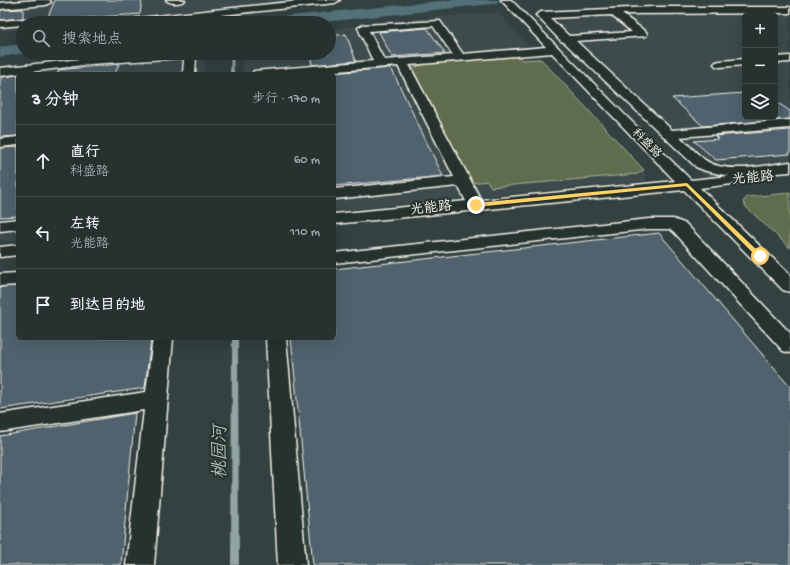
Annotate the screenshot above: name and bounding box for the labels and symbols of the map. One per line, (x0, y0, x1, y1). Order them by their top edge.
street label: 科盛路 (628, 126, 664, 162)
street label: 光能路 (731, 168, 775, 189)
route end (467, 196, 485, 214)
street label: 光能路 (409, 197, 453, 220)
route start (751, 247, 769, 265)
water label: 桃园河 (210, 422, 232, 479)

